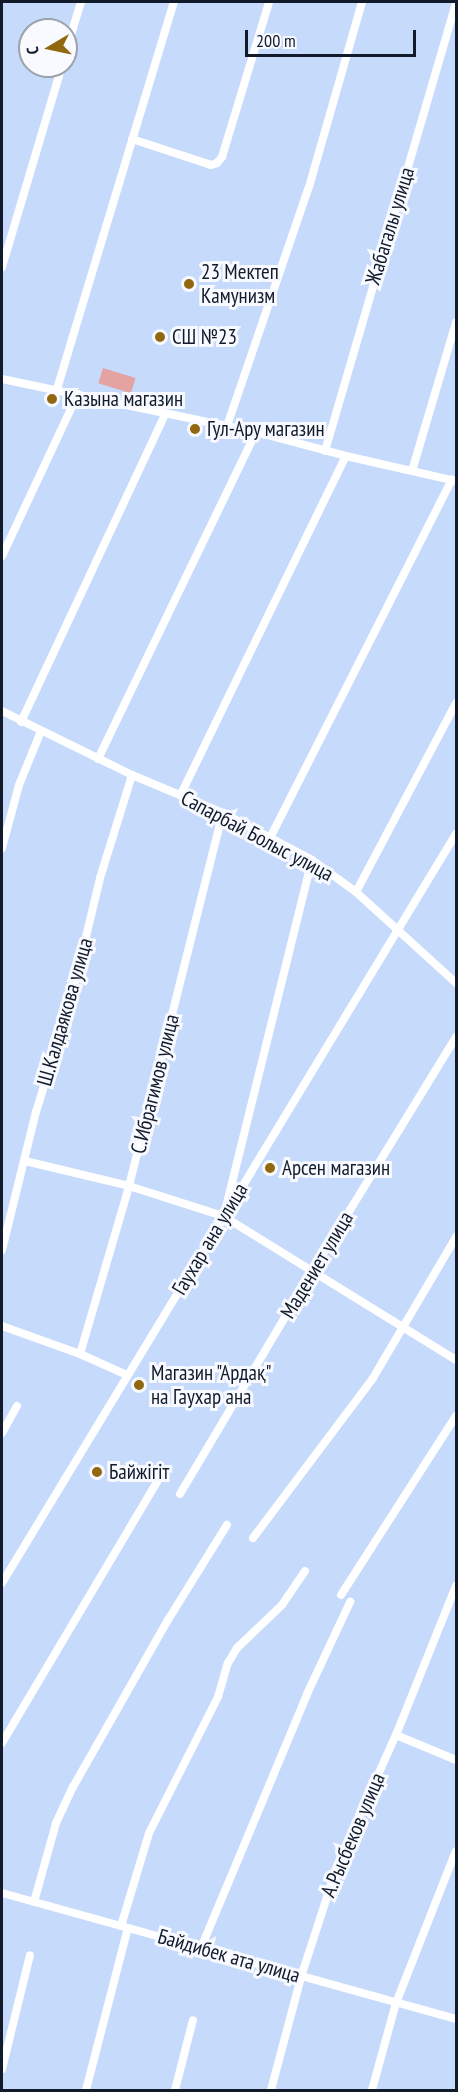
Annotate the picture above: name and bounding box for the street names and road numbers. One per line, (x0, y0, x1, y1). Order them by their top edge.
street label: Жабагалы улица (360, 164, 420, 288)
street label: Сапарбай Болыс улица (176, 785, 338, 887)
street label: Ш.Калдаякова улица (32, 935, 98, 1089)
street label: С.Ибрагимов улица (125, 1012, 185, 1156)
street label: Гаухар ана улица (167, 1179, 253, 1299)
street label: Мадениет улица (275, 1207, 359, 1323)
street label: А.Рысбеков улица (316, 1769, 390, 1901)
street label: Байдибек ата улица (155, 1924, 303, 1988)

